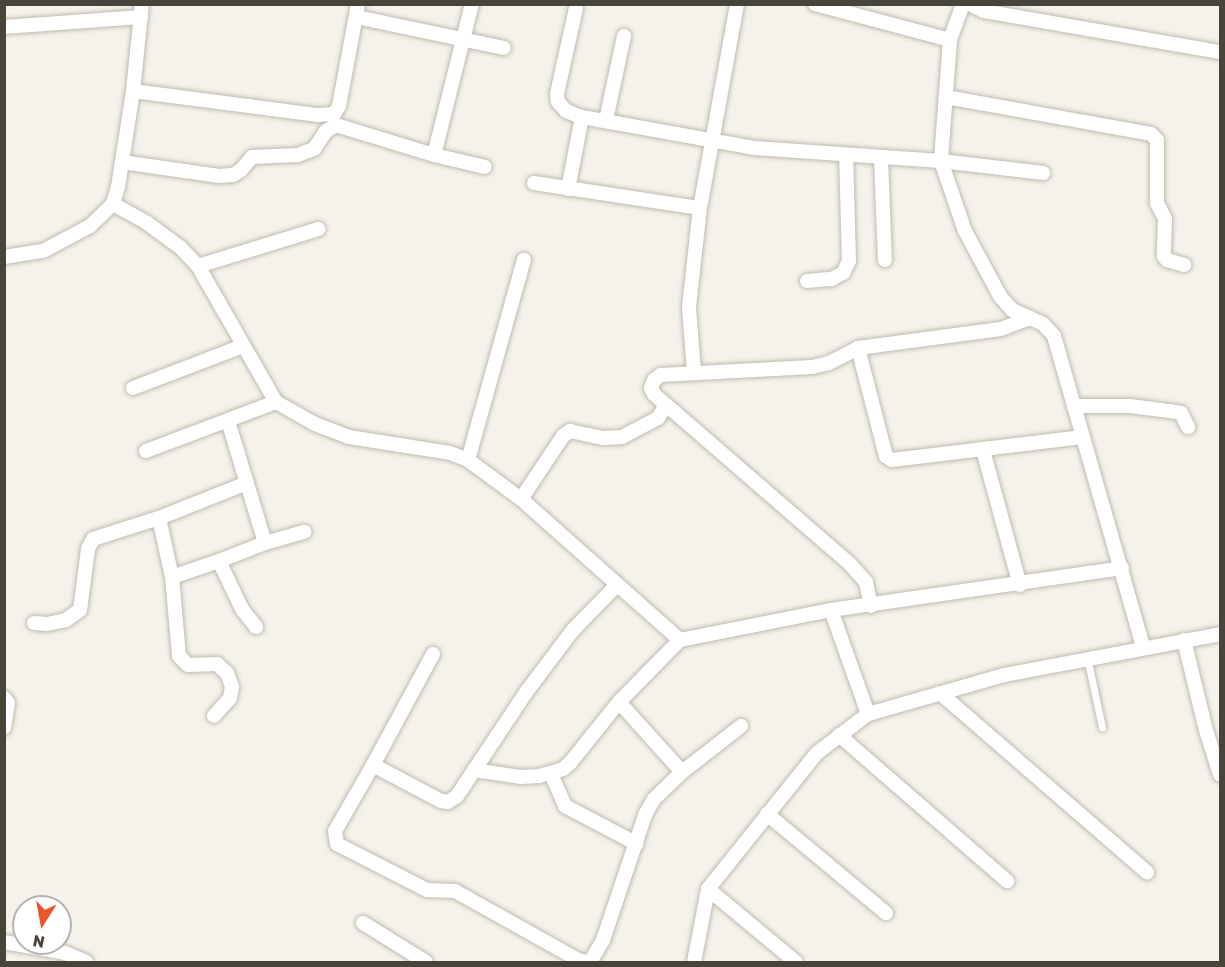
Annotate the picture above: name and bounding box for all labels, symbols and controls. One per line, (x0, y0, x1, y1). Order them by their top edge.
north arrow (12, 895, 72, 955)
text: N (31, 931, 46, 952)

